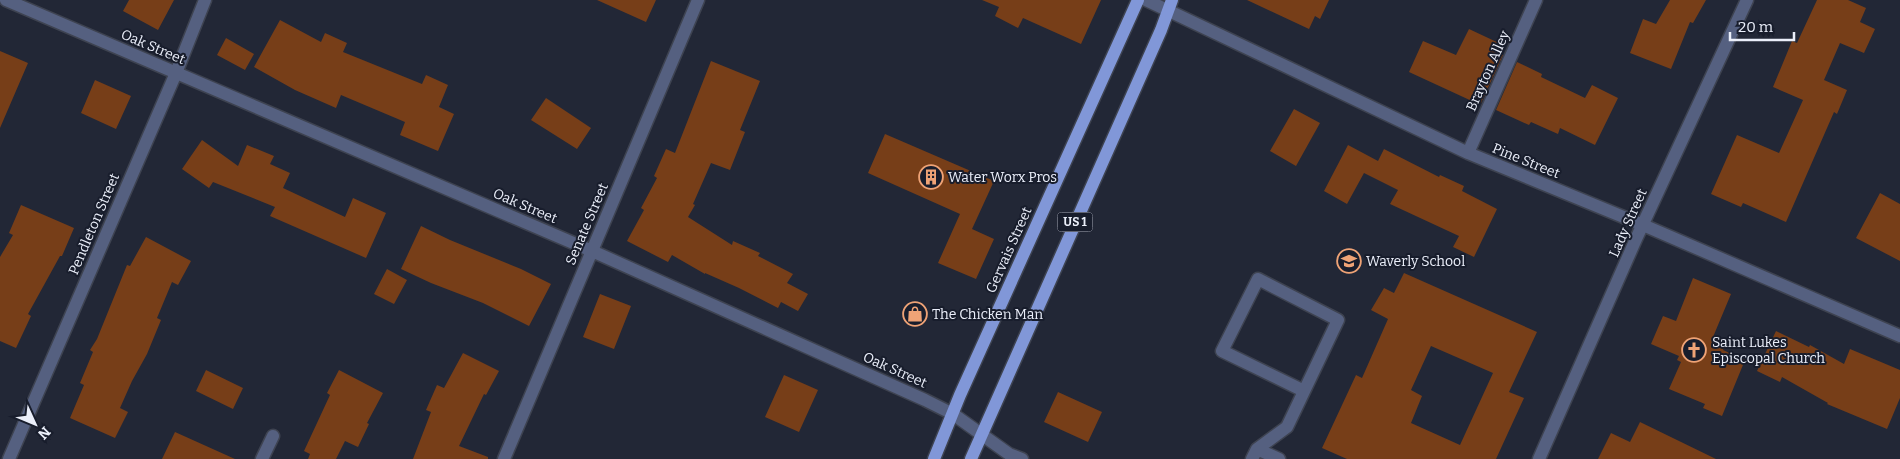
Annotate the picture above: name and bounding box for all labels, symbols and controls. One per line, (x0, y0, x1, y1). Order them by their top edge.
scale bar (1730, 10, 1794, 42)
text: 20 m (1738, 18, 1774, 36)
street label: Oak Street (118, 26, 188, 68)
street label: Brayton Alley (1463, 28, 1514, 114)
street label: Pine Street (1490, 140, 1562, 182)
building icon: Water Worx Pros (918, 164, 944, 190)
place label: Water Worx Pros (948, 169, 1057, 186)
street label: Pendleton Street (65, 171, 123, 277)
street label: Senate Street (562, 181, 612, 267)
street label: Oak Street (490, 185, 560, 227)
street label: Lady Street (1605, 186, 1651, 260)
street label: Gervais Street (982, 204, 1036, 296)
road number: US 1 (1058, 212, 1092, 232)
school or university icon: Waverly School (1336, 248, 1362, 274)
place label: Waverly School (1366, 253, 1465, 270)
shop icon: The Chicken Man (902, 301, 928, 327)
place label: The Chicken Man (932, 306, 1043, 323)
place label: Saint Lukes Episcopal Church (1712, 334, 1825, 367)
church icon: Saint Lukes Episcopal Church (1681, 337, 1707, 363)
street label: Oak Street (860, 348, 930, 392)
north arrow (10, 399, 60, 449)
text: N (34, 423, 54, 443)

